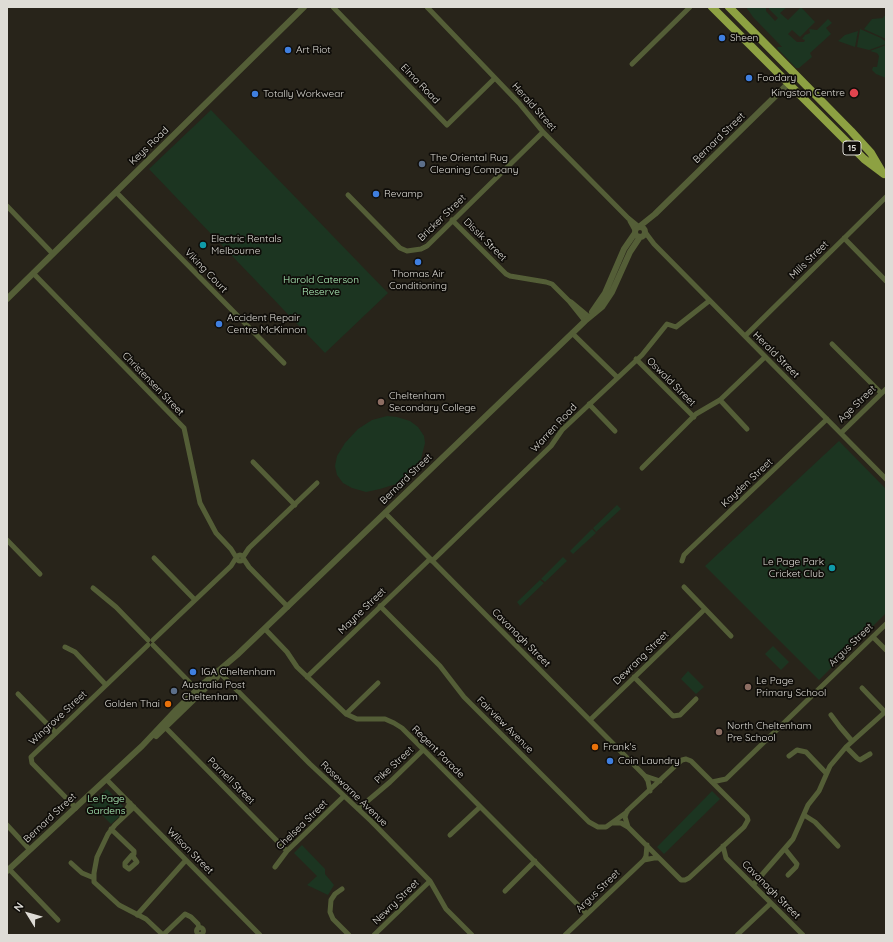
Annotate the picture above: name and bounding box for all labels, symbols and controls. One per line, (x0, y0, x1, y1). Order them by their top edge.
place label: Sheen (730, 32, 758, 44)
marker: Sheen (717, 33, 727, 43)
place label: Art Riot (296, 44, 331, 56)
marker: Art Riot (283, 45, 293, 55)
street label: Elma Road (398, 62, 442, 106)
place label: Foodary (757, 72, 796, 84)
marker: Foodary (744, 73, 754, 83)
street label: Herald Street (509, 80, 559, 134)
place label: Kingston Centre (771, 87, 845, 99)
marker: Kingston Centre (848, 87, 860, 99)
place label: Totally Workwear (263, 88, 344, 100)
marker: Totally Workwear (250, 89, 260, 99)
street label: Bernard Street (691, 110, 747, 166)
street label: Keys Road (127, 124, 171, 168)
road number: 15 (843, 141, 861, 155)
place label: The Oriental Rug Cleaning Company (430, 152, 518, 176)
marker: The Oriental Rug Cleaning Company (417, 159, 427, 169)
place label: Revamp (384, 188, 423, 200)
marker: Revamp (371, 189, 381, 199)
street label: Bricker Street (415, 192, 469, 244)
street label: Dissik Street (461, 216, 509, 264)
place label: Electric Rentals Melbourne (211, 233, 282, 256)
street label: Mills Street (787, 238, 831, 282)
marker: Electric Rentals Melbourne (198, 240, 208, 250)
street label: Viking Court (182, 246, 230, 296)
marker: Thomas Air Conditioning (413, 257, 423, 267)
place label: Thomas Air Conditioning (389, 268, 447, 292)
park label: Harold Caterson Reserve (283, 274, 359, 298)
place label: Accident Repair Centre McKinnon (227, 312, 306, 336)
marker: Accident Repair Centre McKinnon (214, 319, 224, 329)
street label: Herald Street (750, 329, 802, 381)
street label: Christensen Street (120, 350, 186, 418)
street label: Oswald Street (644, 355, 698, 409)
street label: Age Street (835, 383, 879, 425)
place label: Cheltenham Secondary College (389, 390, 476, 414)
marker: Cheltenham Secondary College (376, 397, 386, 407)
street label: Warren Road (528, 401, 580, 455)
street label: Bernard Street (378, 451, 434, 507)
street label: Kayden Street (719, 456, 775, 510)
place label: Le Page Park Cricket Club (763, 556, 824, 580)
marker: Le Page Park Cricket Club (827, 563, 837, 573)
street label: Mayne Street (336, 585, 388, 637)
street label: Cavanagh Street (489, 606, 553, 670)
street label: Argus Street (826, 621, 876, 669)
street label: Dewrang Street (611, 629, 671, 687)
place label: IGA Cheltenham (201, 666, 275, 678)
marker: IGA Cheltenham (188, 667, 198, 677)
place label: Le Page Primary School (756, 675, 826, 698)
place label: Australia Post Cheltenham (182, 679, 245, 702)
marker: Le Page Primary School (743, 682, 753, 692)
marker: Australia Post Cheltenham (169, 686, 179, 696)
street label: Wingrove Street (27, 688, 89, 748)
street label: Fairview Avenue (474, 694, 536, 756)
place label: Golden Thai (105, 698, 160, 710)
marker: Golden Thai (163, 699, 173, 709)
place label: North Cheltenham Pre School (727, 720, 812, 744)
street label: Regent Parade (409, 723, 467, 781)
marker: North Cheltenham Pre School (714, 727, 724, 737)
place label: Frank's (603, 741, 636, 753)
marker: Frank's (590, 742, 600, 752)
street label: Pike Street (372, 744, 416, 786)
street label: Parnell Street (205, 755, 257, 807)
place label: Coin Laundry (618, 755, 680, 767)
marker: Coin Laundry (605, 756, 615, 766)
street label: Rosewarne Avenue (318, 759, 390, 829)
street label: Bernard Street (21, 791, 79, 845)
park label: Le Page Gardens (87, 793, 125, 816)
street label: Chelsea Street (274, 798, 330, 852)
street label: Wilson Street (164, 825, 216, 877)
street label: Cavanagh Street (739, 858, 803, 922)
street label: Argus Street (573, 867, 623, 915)
street label: Newry Street (370, 877, 422, 927)
north arrow (8, 894, 48, 934)
text: N (10, 899, 26, 914)

